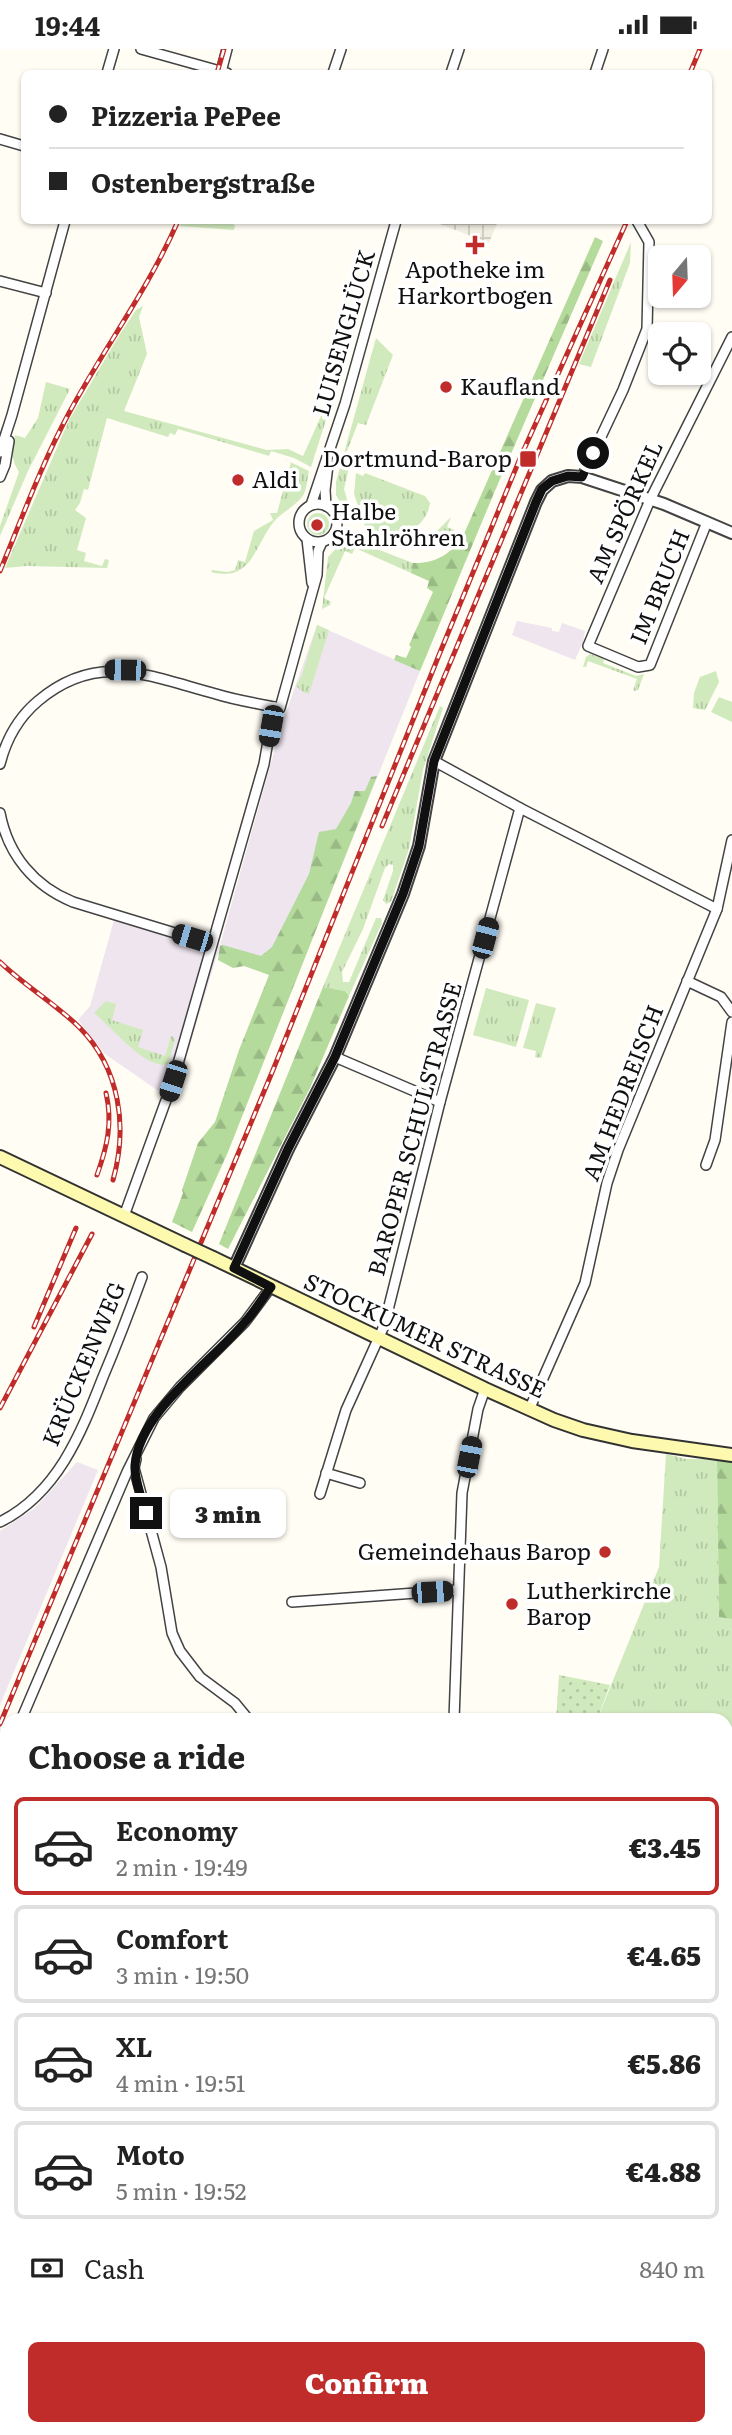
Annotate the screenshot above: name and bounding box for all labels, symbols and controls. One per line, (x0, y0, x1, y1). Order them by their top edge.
text: 19:44 (35, 5, 100, 44)
text: Pizzeria PePee (91, 95, 281, 134)
text: Ostenbergstraße (91, 162, 315, 201)
marker: Apotheke im Harkortbogen (467, 237, 483, 253)
street label: LUISENGLÜCK (302, 245, 382, 420)
north arrow (648, 245, 710, 308)
map controls (648, 245, 711, 385)
place label: Apotheke im Harkortbogen (397, 251, 553, 311)
button: locate (648, 322, 711, 385)
place label: Kaufland (460, 368, 560, 402)
marker: Kaufland (438, 379, 454, 395)
street label: AM SPÖRKEL (577, 434, 670, 588)
route start (577, 437, 609, 469)
place label: Dortmund-Barop (322, 440, 512, 474)
marker: Dortmund-Barop (518, 449, 538, 469)
place label: Aldi (252, 461, 298, 495)
marker: Aldi (230, 472, 246, 488)
place label: Halbe Stahlröhren (331, 493, 465, 553)
marker: Halbe Stahlröhren (309, 517, 325, 533)
street label: IM BRUCH (620, 524, 697, 649)
car (104, 659, 147, 681)
car (258, 703, 285, 749)
car (470, 915, 501, 961)
car (169, 922, 216, 954)
street label: BAROPER SCHULSTRASSE (357, 978, 469, 1279)
street label: AM HEDREISCH (572, 999, 670, 1185)
car (157, 1058, 190, 1104)
street label: STOCKUMER STRASSE (299, 1263, 553, 1405)
street label: KRÜCKENWEG (32, 1276, 132, 1451)
car (455, 1434, 484, 1480)
callout: 3 min (170, 1489, 286, 1537)
text: 3 min (195, 1496, 261, 1530)
route end (130, 1497, 162, 1529)
place label: Gemeindehaus Barop (358, 1533, 591, 1567)
marker: Gemeindehaus Barop (597, 1544, 613, 1560)
place label: Lutherkirche Barop (526, 1572, 671, 1632)
car (411, 1580, 454, 1604)
marker: Lutherkirche Barop (504, 1596, 520, 1612)
text: Choose a ride (28, 1731, 245, 1779)
text: Economy (116, 1810, 238, 1849)
icon: car (32, 1815, 95, 1878)
text: €3.45 (629, 1827, 701, 1866)
text: 2 min · 19:49 (116, 1849, 248, 1883)
text: Comfort (116, 1918, 228, 1957)
icon: car (32, 1923, 95, 1986)
text: €4.65 (627, 1935, 701, 1974)
text: 3 min · 19:50 (116, 1957, 249, 1991)
text: XL (116, 2026, 153, 2065)
icon: car (32, 2031, 95, 2094)
text: €5.86 (628, 2043, 701, 2082)
text: 4 min · 19:51 (116, 2065, 245, 2099)
text: Moto (116, 2134, 185, 2173)
icon: car (32, 2139, 95, 2202)
text: €4.88 (626, 2151, 701, 2190)
text: 5 min · 19:52 (116, 2173, 247, 2207)
text: Cash (84, 2248, 145, 2287)
icon: cash (28, 2249, 66, 2287)
text: 840 m (639, 2251, 705, 2285)
button: Confirm (28, 2342, 705, 2422)

